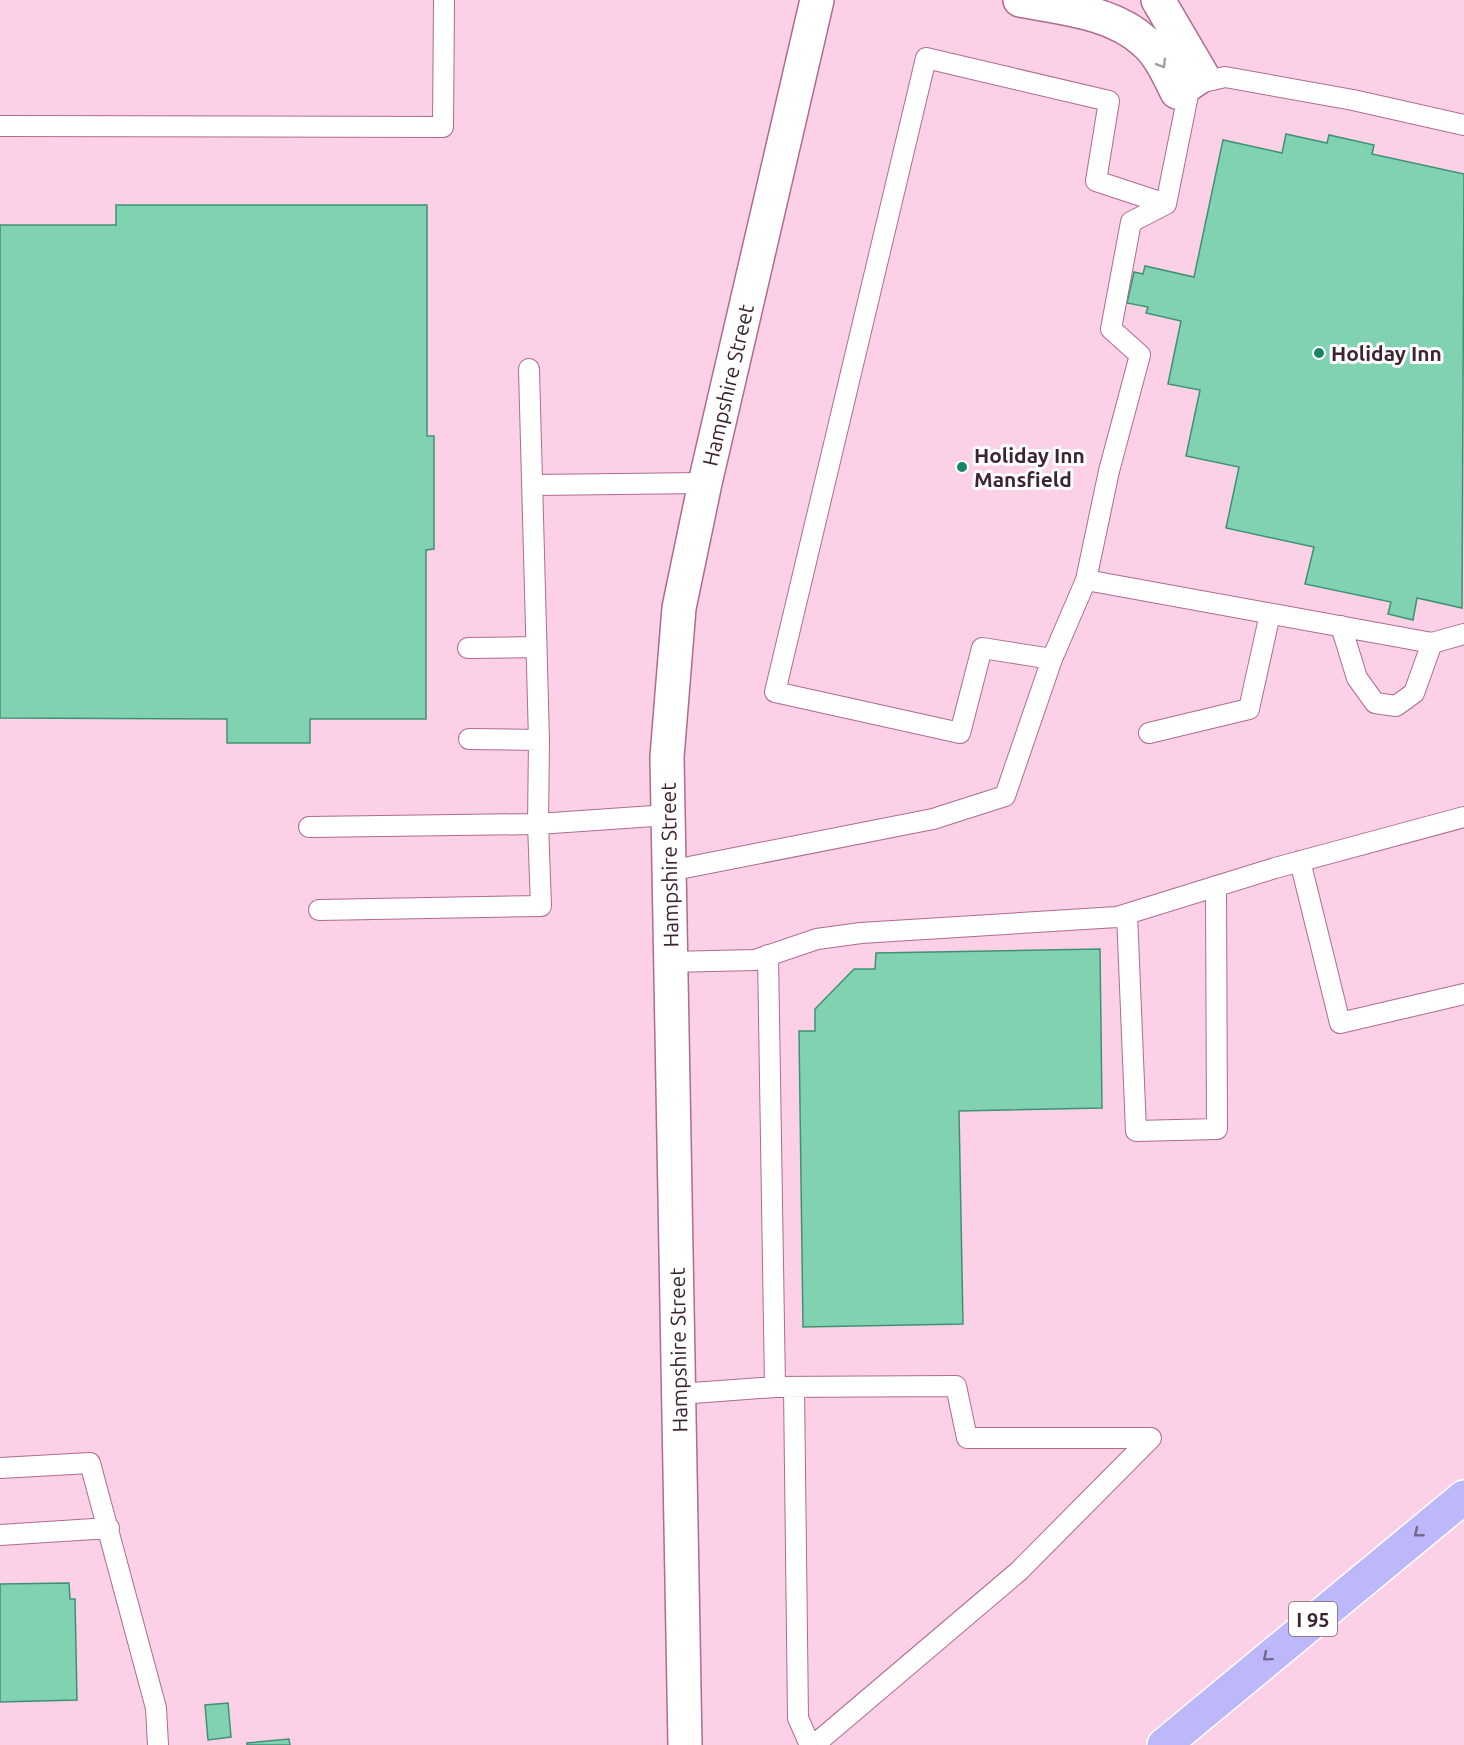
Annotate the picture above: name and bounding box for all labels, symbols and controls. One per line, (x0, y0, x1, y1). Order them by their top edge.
one-way arrow (1155, 58, 1166, 69)
street label: Hampshire Street (697, 302, 758, 468)
place label: Holiday Inn (1331, 341, 1442, 365)
marker: Holiday Inn (1312, 346, 1326, 360)
place label: Holiday Inn Mansfield (974, 443, 1085, 491)
marker: Holiday Inn Mansfield (955, 460, 969, 474)
street label: Hampshire Street (656, 782, 682, 948)
street label: Hampshire Street (665, 1267, 691, 1433)
one-way arrow (1414, 1526, 1425, 1537)
road number: I 95 (1289, 1602, 1337, 1636)
one-way arrow (1263, 1650, 1274, 1661)

